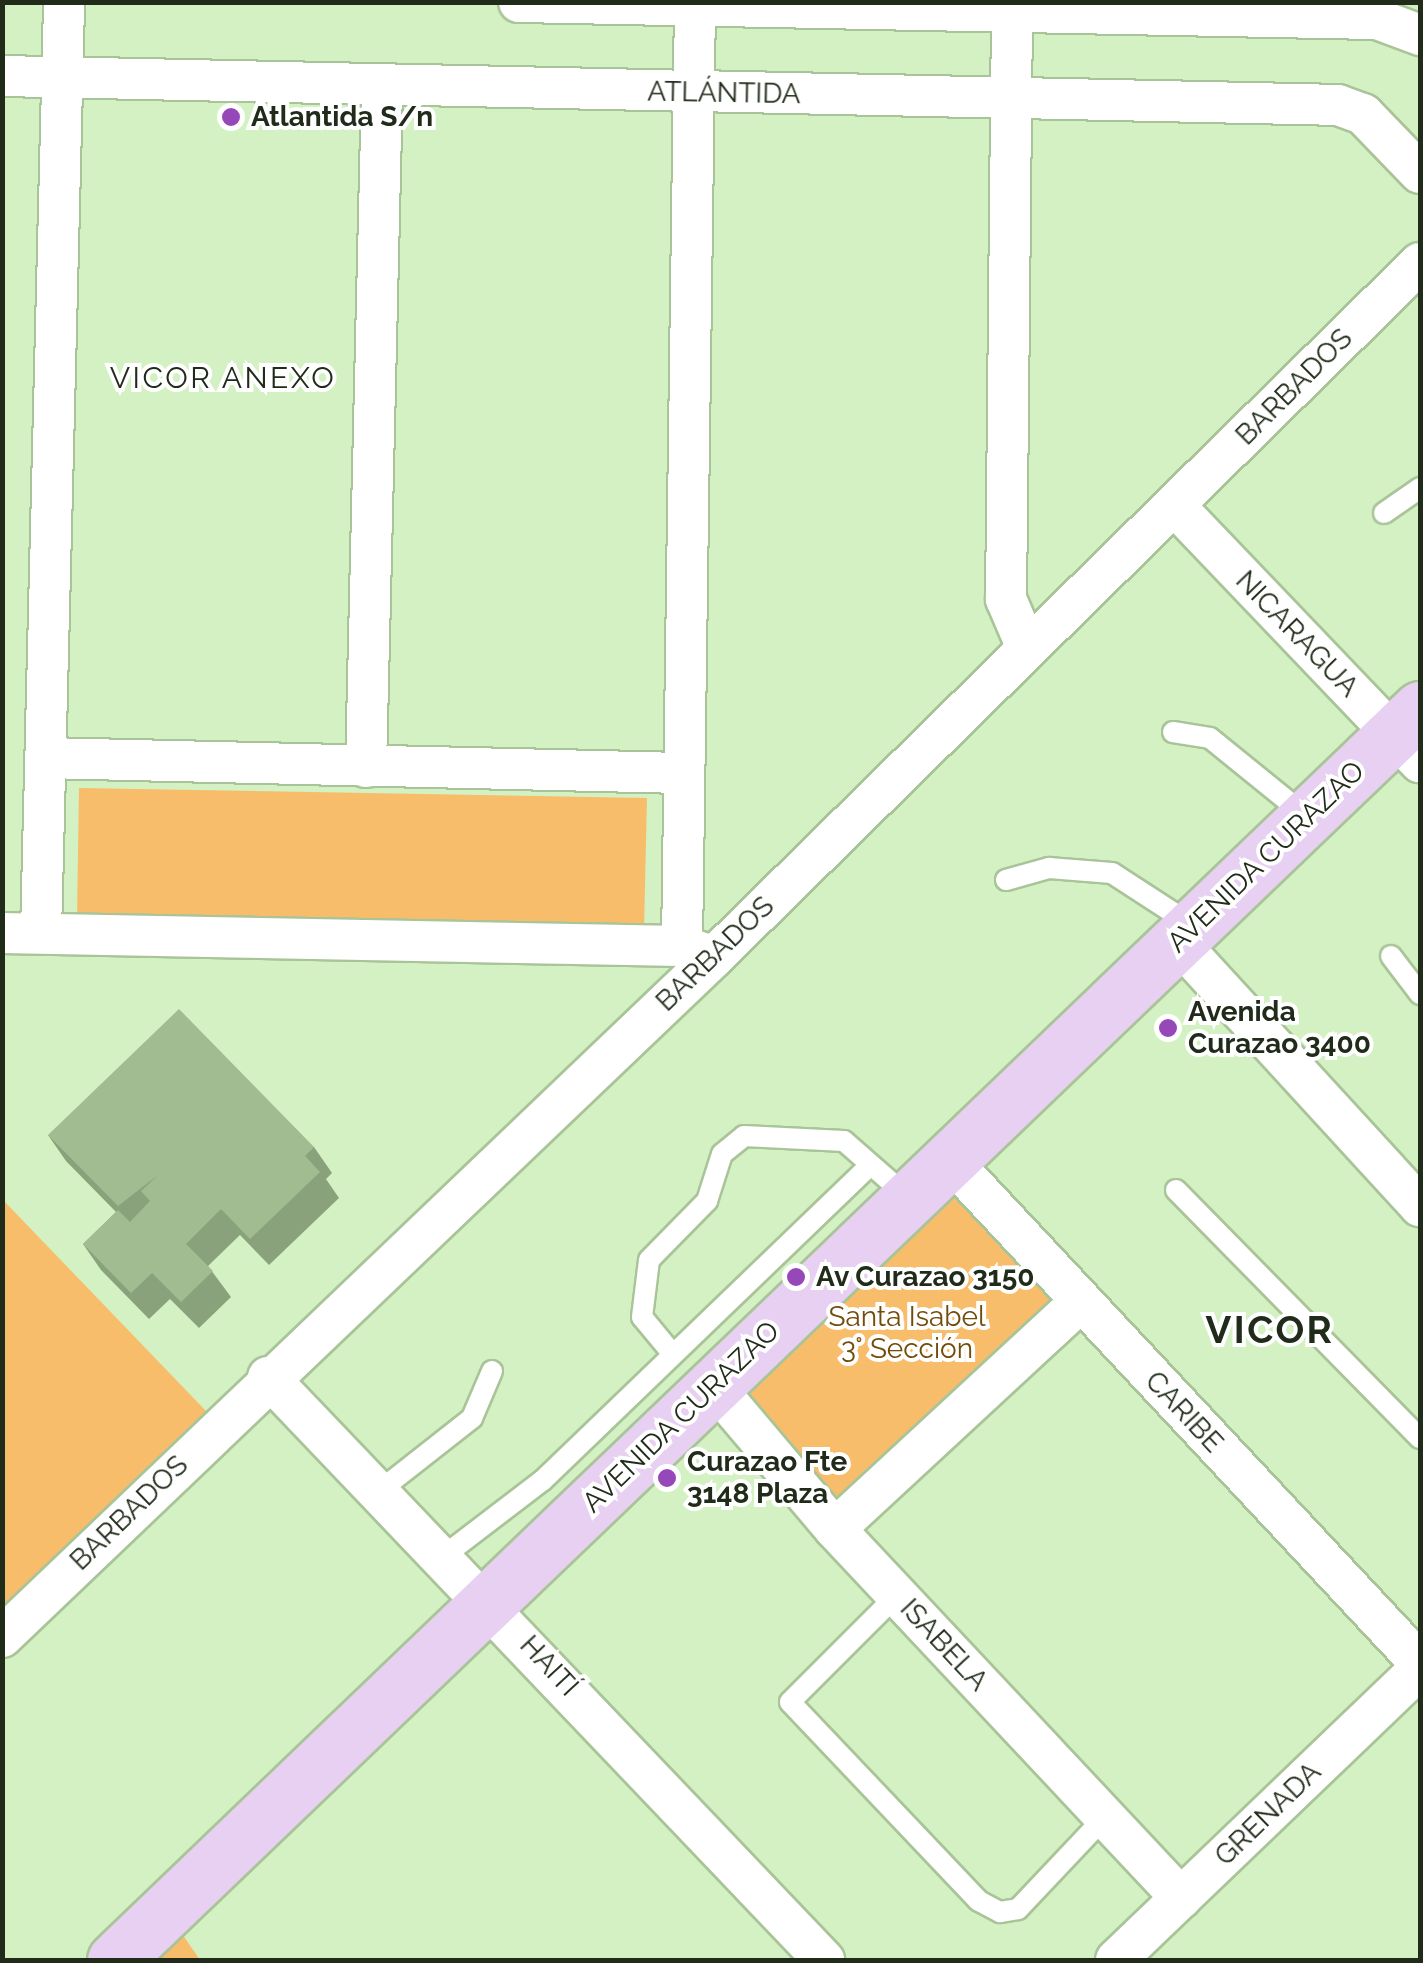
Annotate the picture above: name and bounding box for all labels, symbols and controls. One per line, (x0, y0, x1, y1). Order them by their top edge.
street label: ATLÁNTIDA (647, 75, 801, 111)
place label: Atlantida S/n (251, 100, 433, 134)
marker: Atlantida S/n (220, 106, 242, 128)
street label: BARBADOS (1229, 322, 1359, 452)
district label: VICOR ANEXO (109, 360, 337, 396)
street label: NICARAGUA (1229, 564, 1365, 704)
street label: AVENIDA CURAZAO (1160, 754, 1372, 960)
street label: BARBADOS (649, 890, 781, 1018)
place label: Avenida Curazao 3400 (1188, 995, 1371, 1061)
marker: Avenida Curazao 3400 (1157, 1017, 1179, 1039)
place label: Av Curazao 3150 (816, 1260, 1035, 1294)
marker: Av Curazao 3150 (785, 1266, 807, 1288)
park label: Santa Isabel 3° Sección (828, 1300, 986, 1366)
district label: VICOR (1206, 1307, 1334, 1353)
street label: AVENIDA CURAZAO (575, 1314, 787, 1520)
street label: CARIBE (1138, 1364, 1230, 1460)
place label: Curazao Fte 3148 Plaza (687, 1445, 847, 1511)
street label: BARBADOS (63, 1449, 195, 1577)
marker: Curazao Fte 3148 Plaza (656, 1467, 678, 1489)
street label: ISABELA (893, 1592, 995, 1698)
street label: HAITÍ (513, 1629, 585, 1703)
street label: GRENADA (1208, 1755, 1328, 1873)

